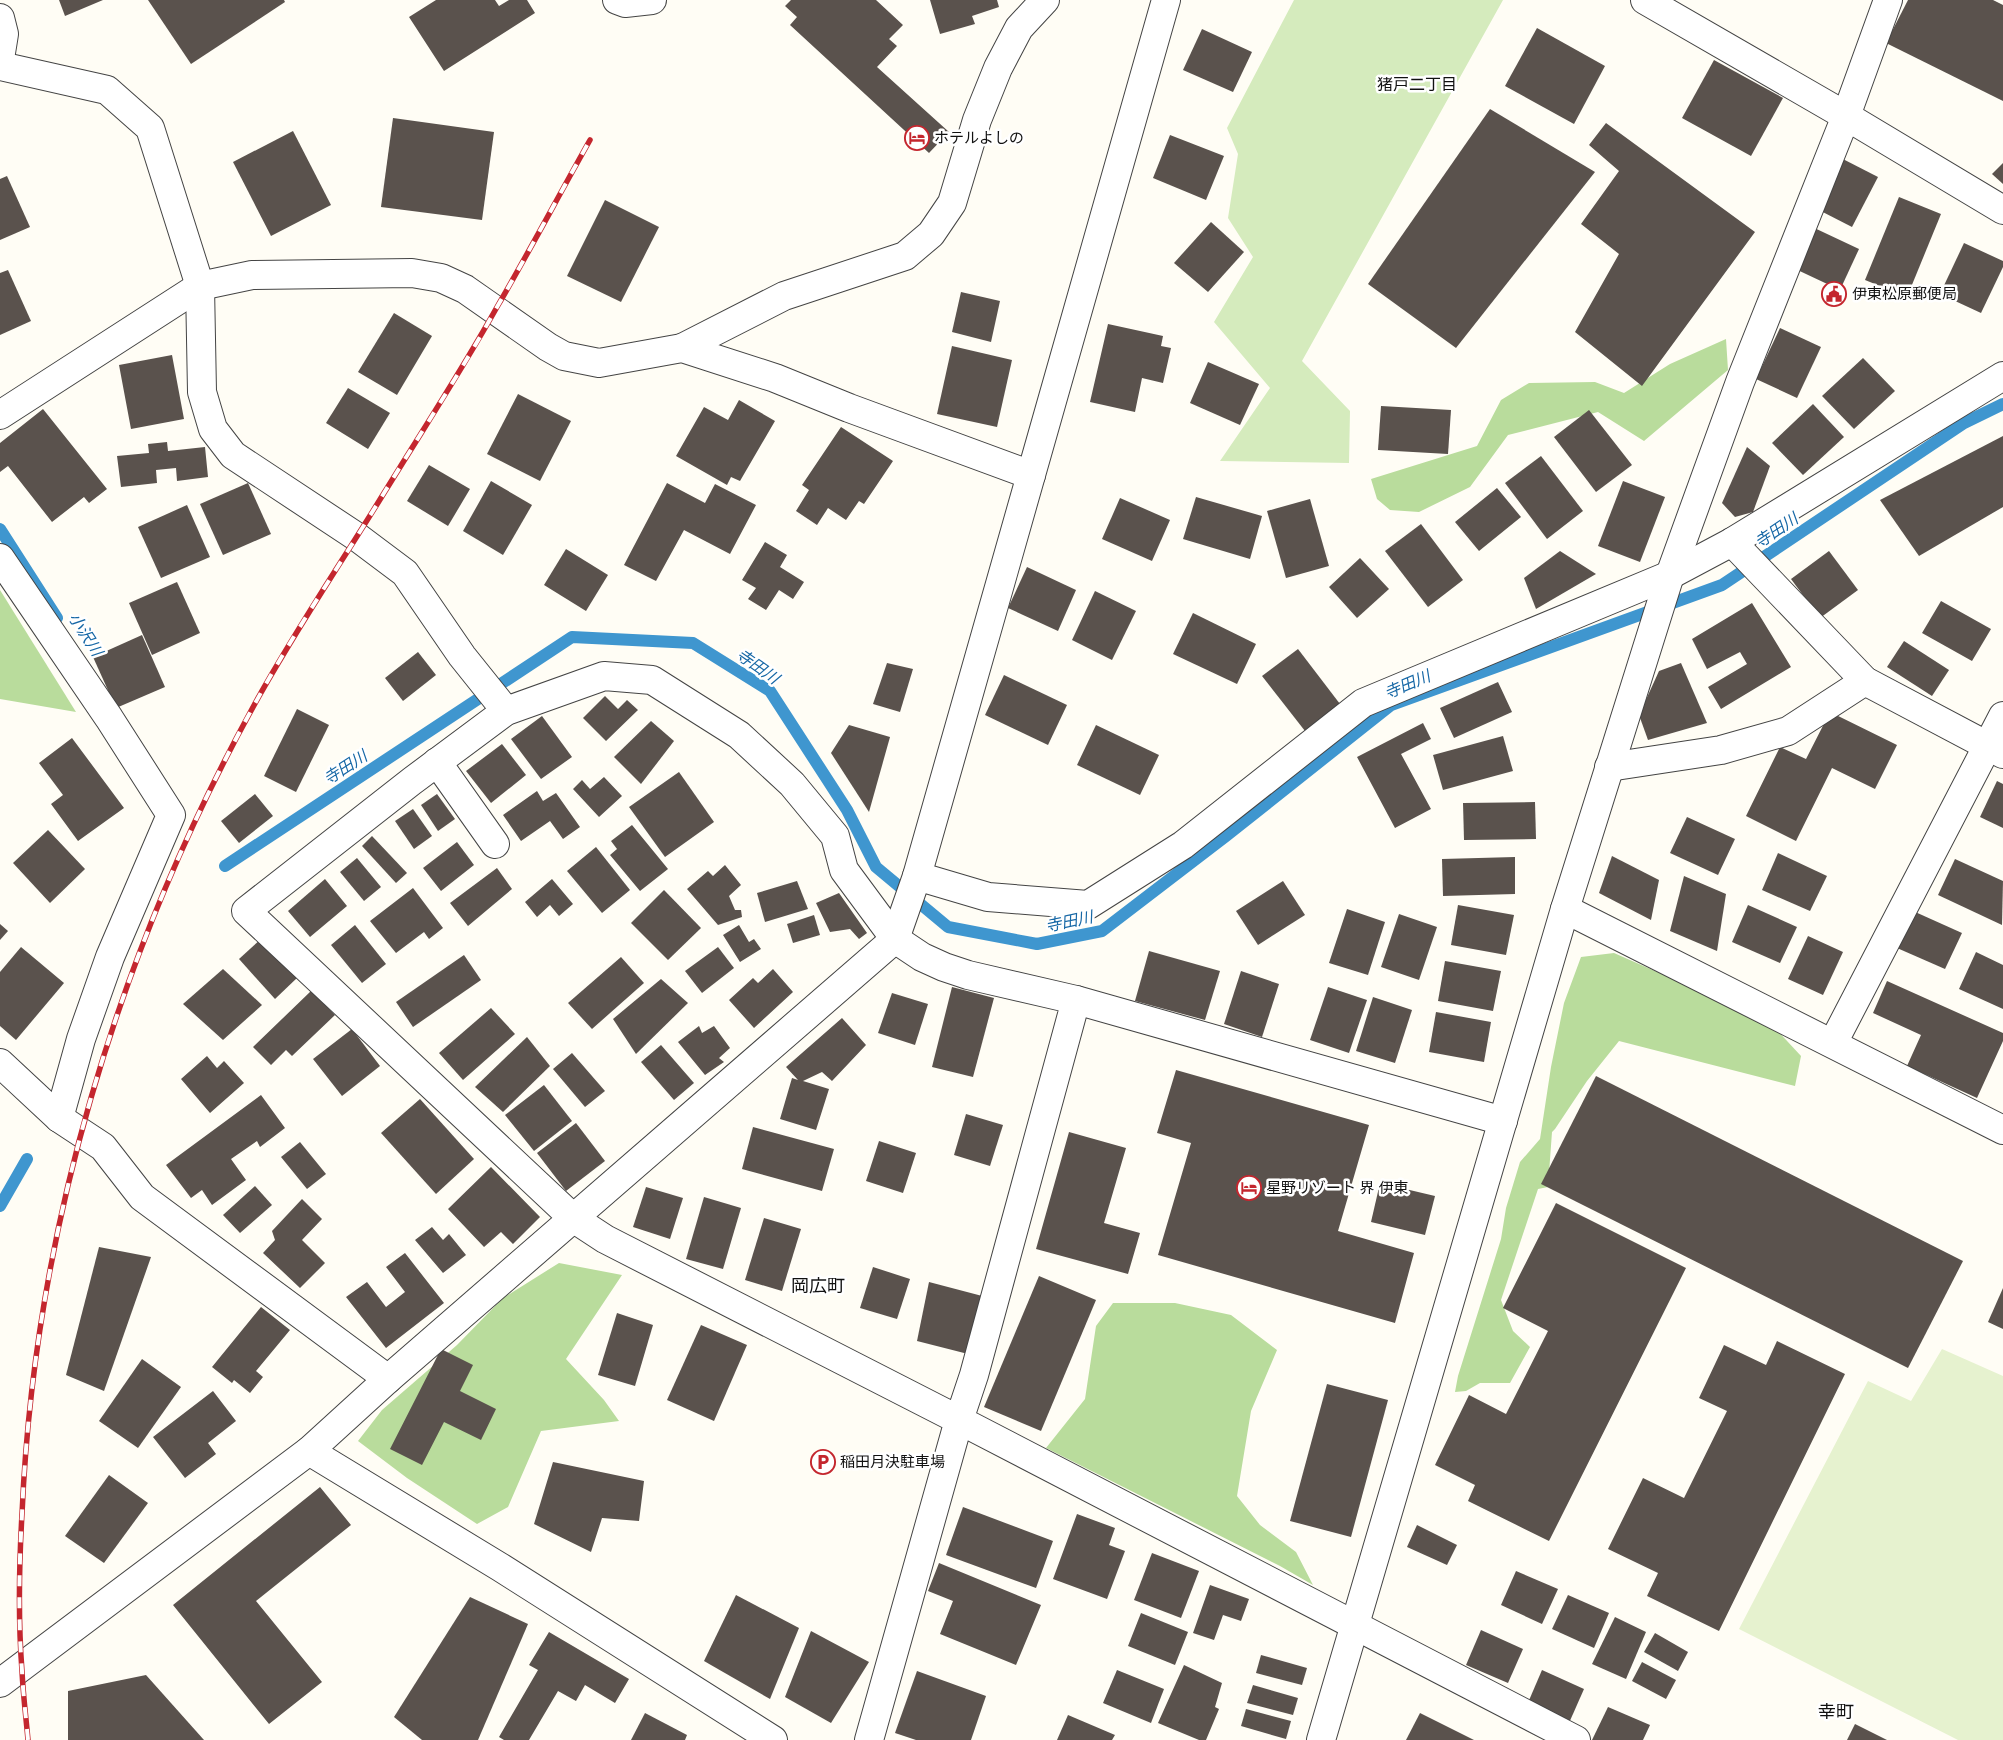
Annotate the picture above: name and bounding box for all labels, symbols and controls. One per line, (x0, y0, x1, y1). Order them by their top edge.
district label: 猪戸二丁目 (1377, 73, 1457, 97)
hotel icon: ホテルよしの (904, 125, 930, 151)
place label: ホテルよしの (934, 127, 1024, 150)
public building icon: 伊東松原郵便局 (1821, 281, 1847, 307)
place label: 伊東松原郵便局 (1852, 283, 1957, 306)
water label: 寺田川 (1750, 506, 1805, 554)
water label: 小沢川 (62, 608, 109, 663)
water label: 寺田川 (731, 643, 786, 692)
water label: 寺田川 (1381, 664, 1436, 705)
water label: 寺田川 (319, 744, 374, 791)
water label: 寺田川 (1043, 905, 1097, 939)
hotel icon: 星野リゾート 界 伊東 (1236, 1175, 1262, 1201)
place label: 星野リゾート 界 伊東 (1266, 1177, 1409, 1200)
district label: 岡広町 (791, 1273, 845, 1300)
parking icon: 稲田月決駐車場 (810, 1449, 836, 1475)
place label: 稲田月決駐車場 (840, 1451, 945, 1474)
district label: 幸町 (1818, 1699, 1854, 1726)

